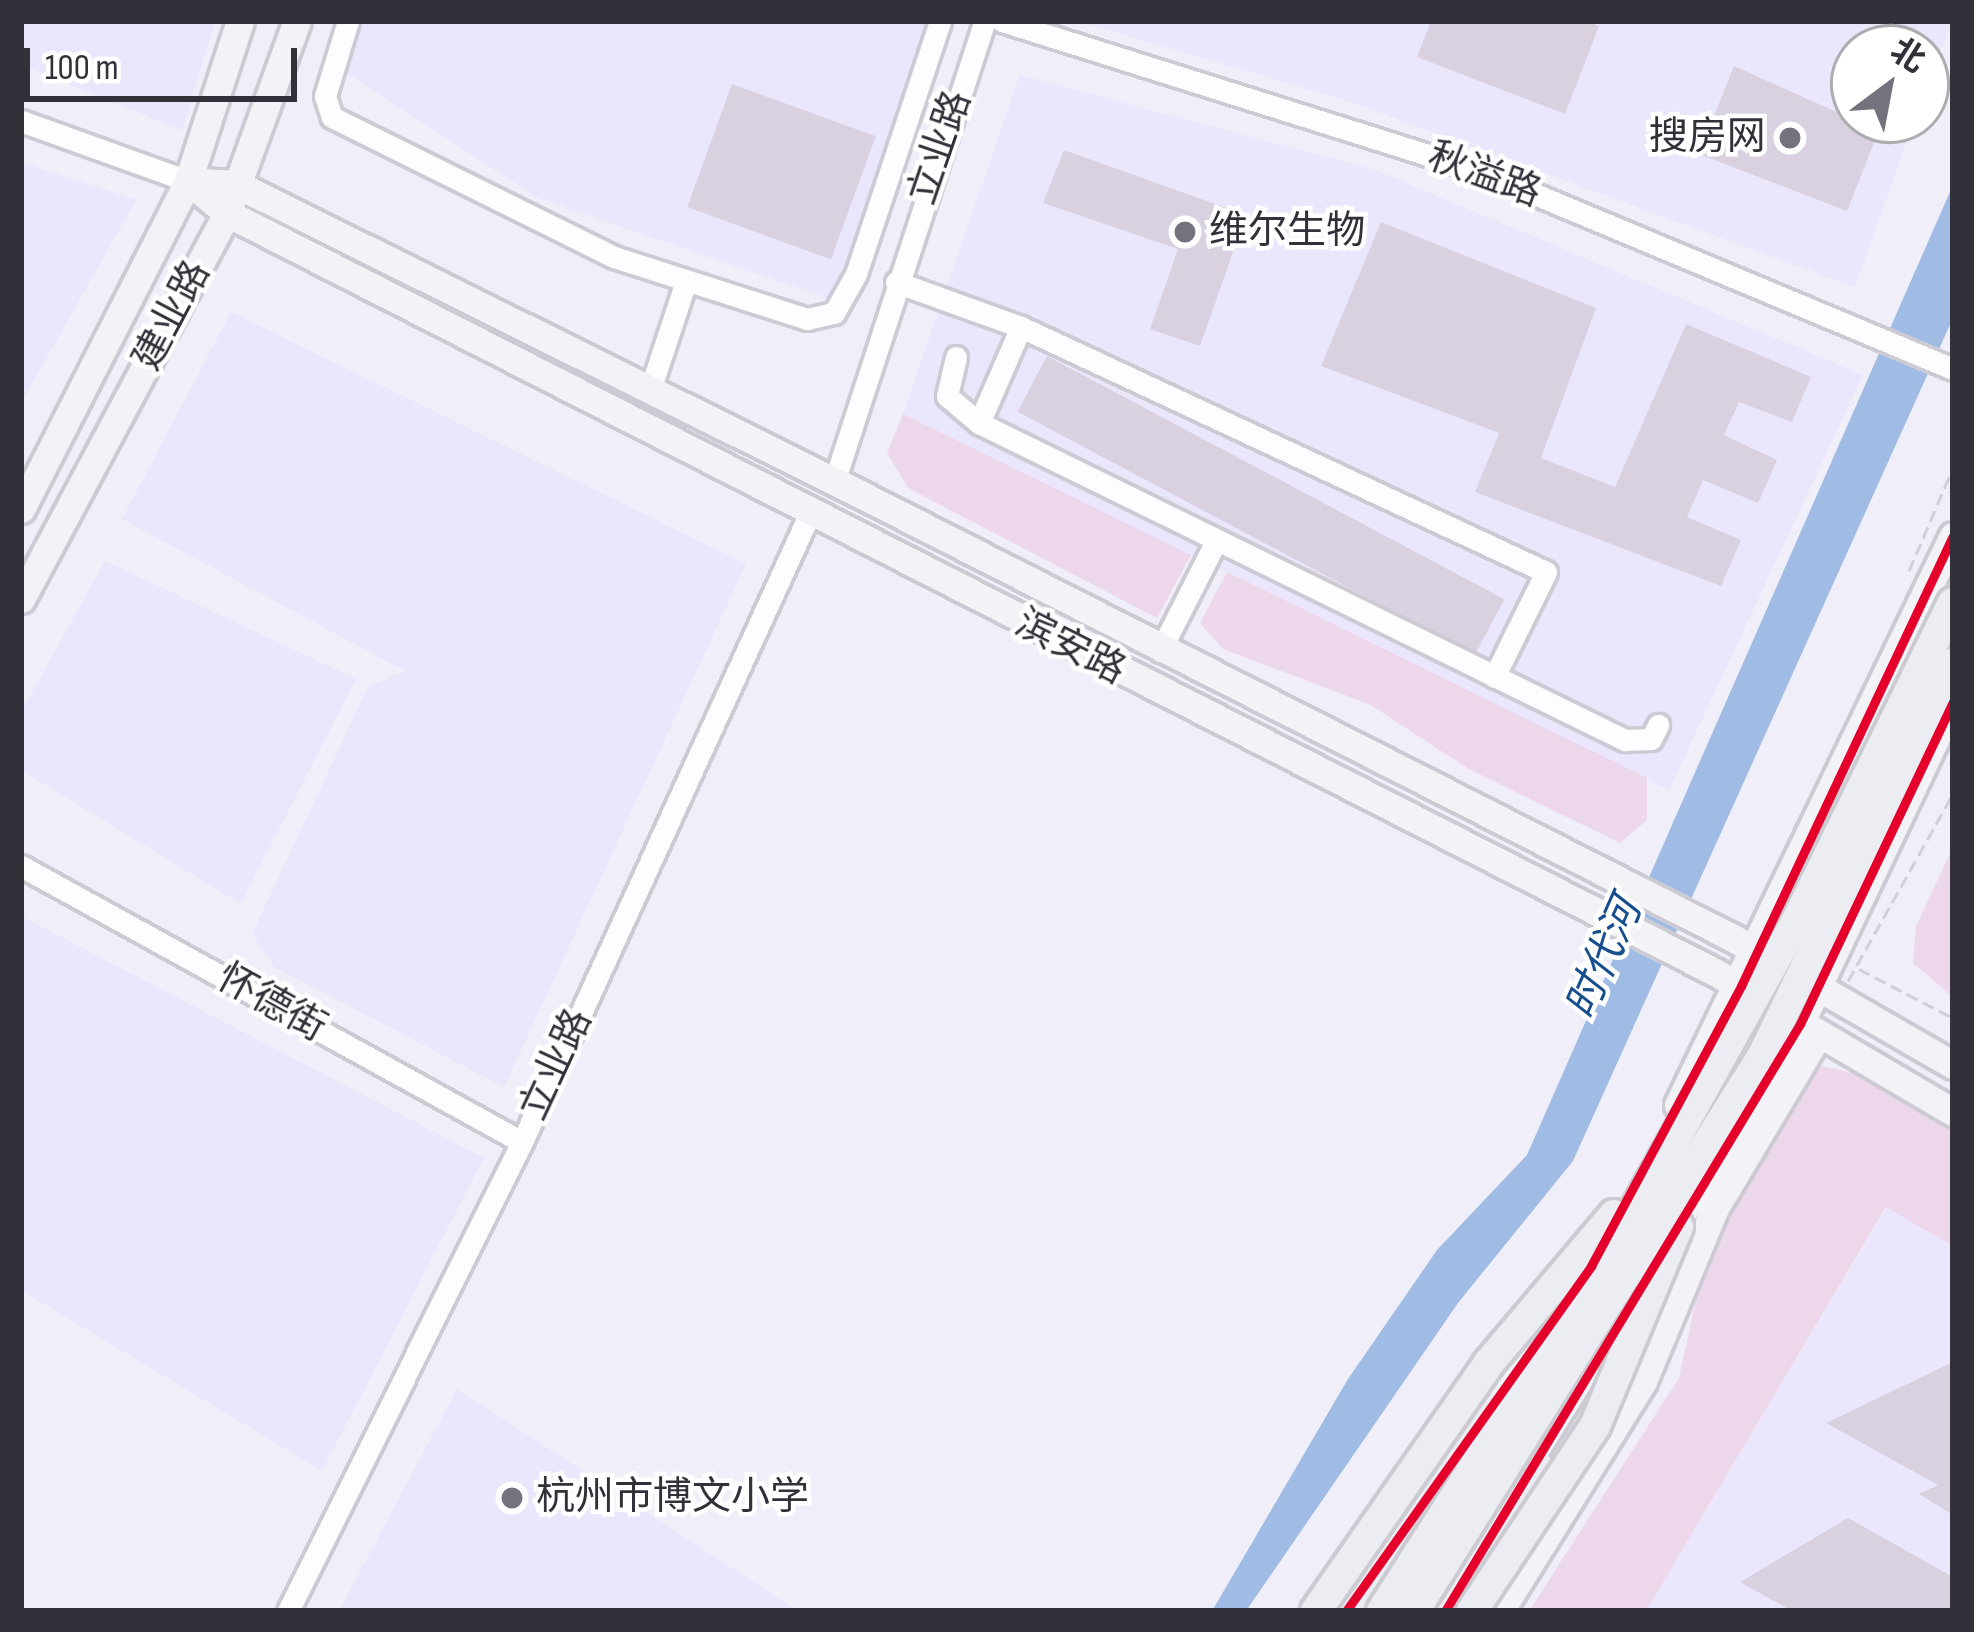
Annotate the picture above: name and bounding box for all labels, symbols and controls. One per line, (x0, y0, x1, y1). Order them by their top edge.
scale bar (30, 24, 303, 98)
north arrow (1830, 24, 1950, 144)
text: 北 (1883, 30, 1932, 82)
text: 100 m (45, 47, 119, 90)
street label: 立业路 (900, 85, 982, 211)
place label: 搜房网 (1649, 115, 1766, 161)
marker: 搜房网 (1777, 125, 1803, 151)
street label: 秋溢路 (1421, 134, 1547, 218)
place label: 维尔生物 (1209, 209, 1365, 255)
marker: 维尔生物 (1172, 219, 1198, 245)
street label: 建业路 (125, 253, 221, 379)
street label: 滨安路 (1007, 601, 1133, 695)
water label: 时代河 (1556, 891, 1654, 1027)
street label: 怀德街 (208, 955, 334, 1053)
street label: 立业路 (511, 1002, 603, 1128)
place label: 杭州市博文小学 (536, 1475, 809, 1521)
marker: 杭州市博文小学 (499, 1485, 525, 1511)

